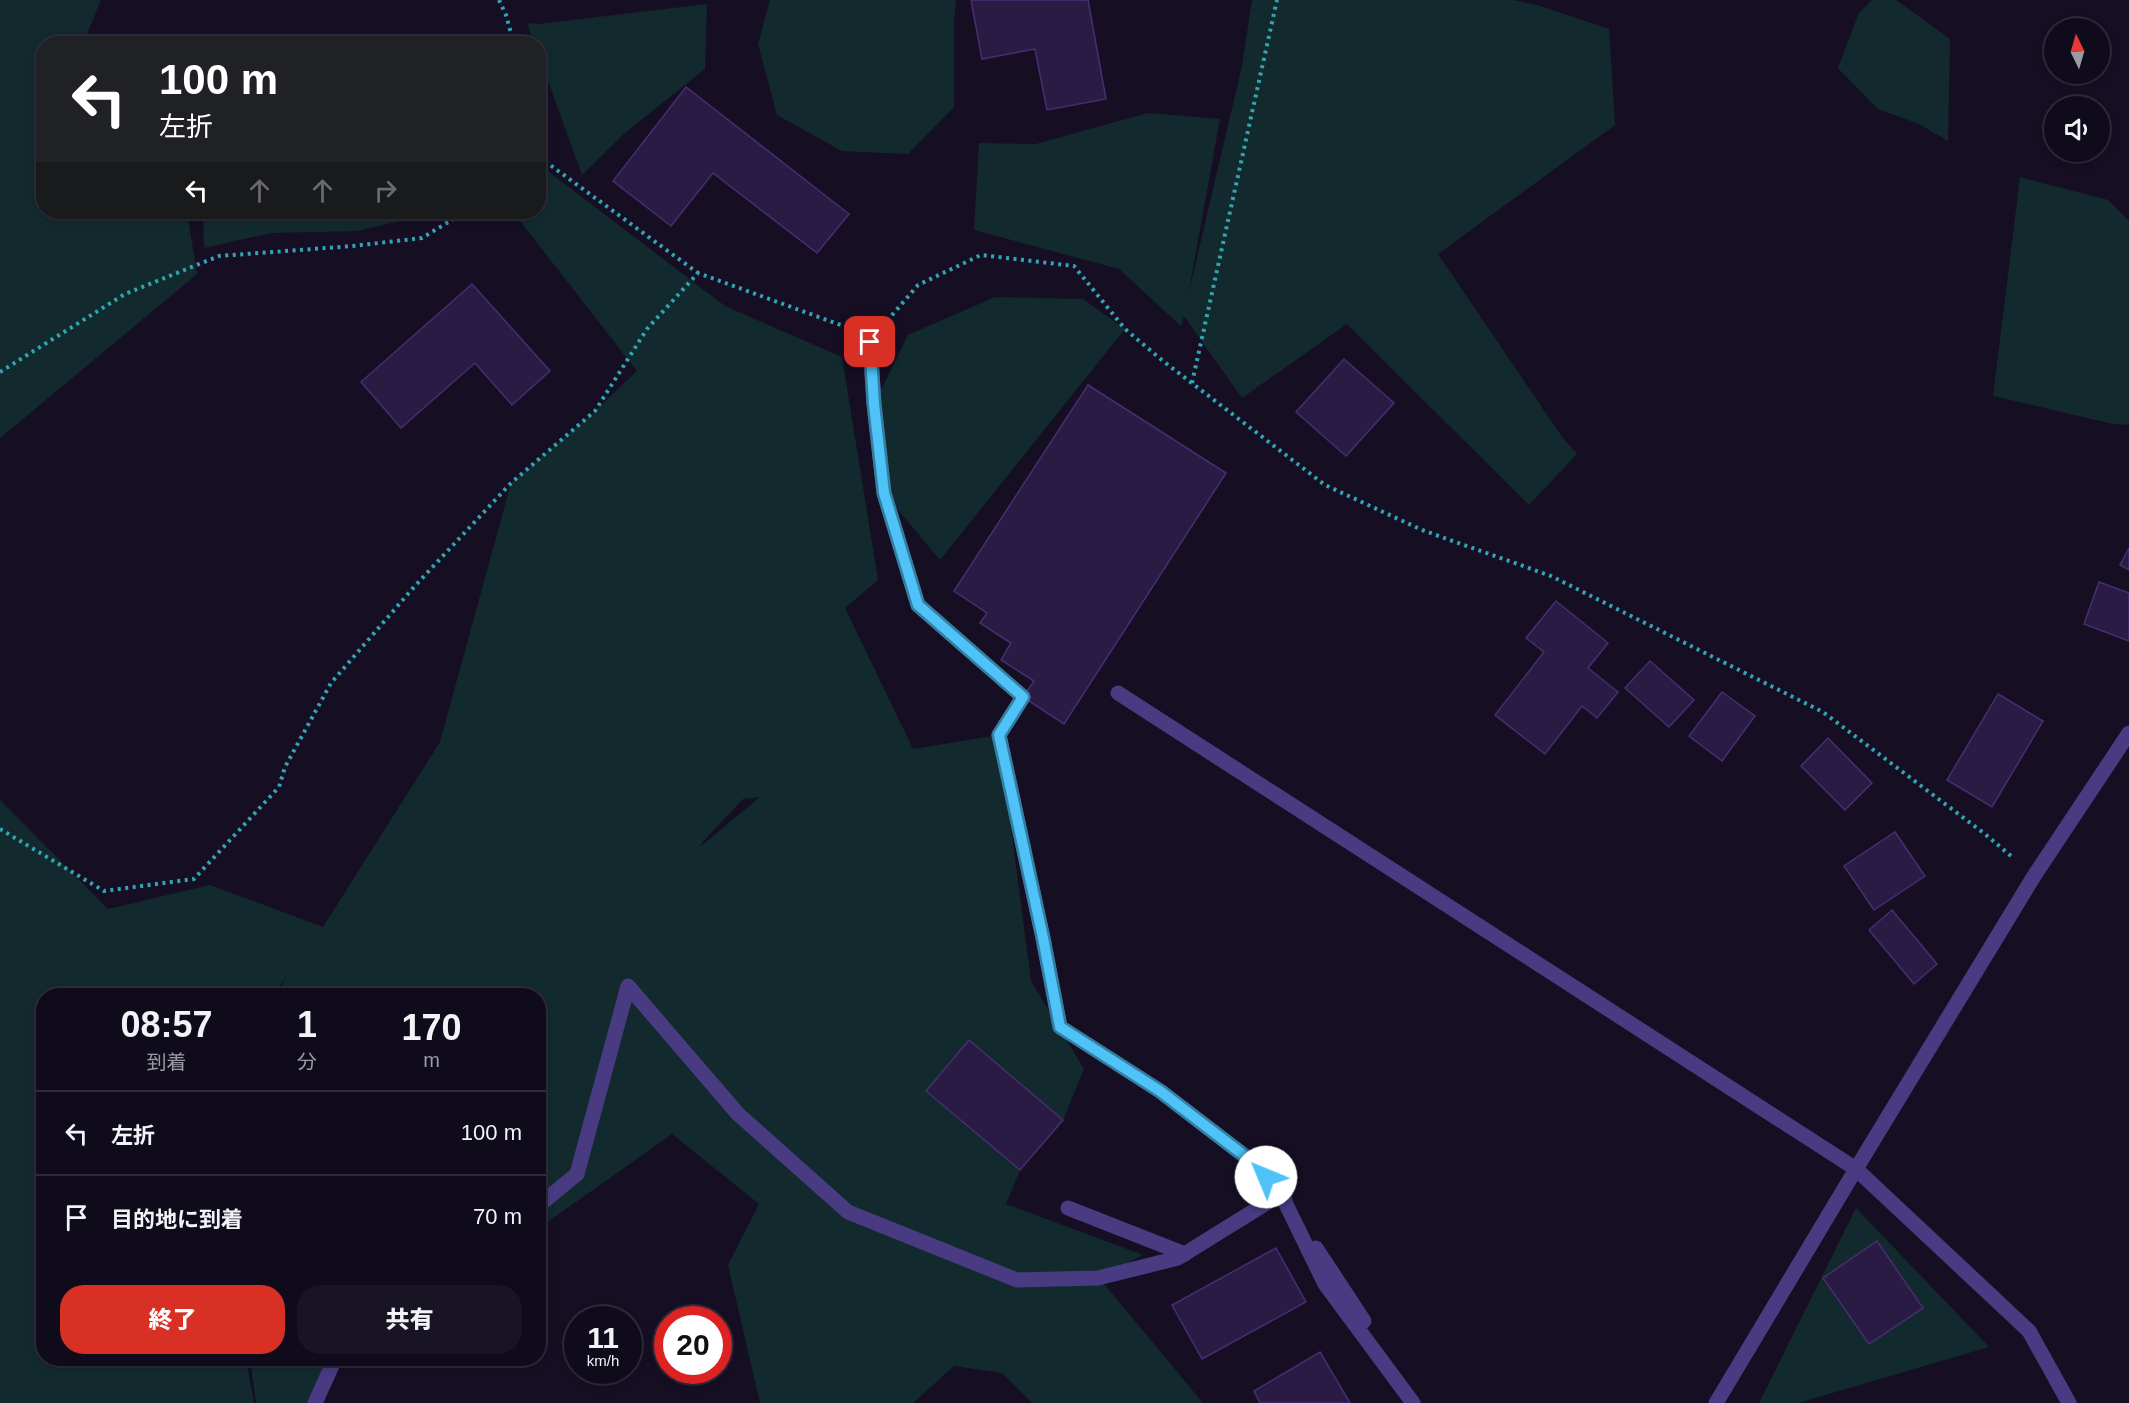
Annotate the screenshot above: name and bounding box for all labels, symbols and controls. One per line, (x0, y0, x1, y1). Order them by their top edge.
north arrow (2044, 18, 2110, 84)
map controls (2044, 18, 2110, 162)
text: 100 m (159, 56, 278, 103)
icon: left (60, 60, 138, 138)
button: sound (2044, 96, 2110, 162)
text: 左折 (159, 112, 213, 142)
icon: left (180, 174, 213, 207)
icon: ahead (243, 174, 276, 207)
icon: ahead (306, 174, 339, 207)
icon: right (369, 174, 402, 207)
pin (844, 316, 895, 367)
icon: arrive (853, 325, 886, 358)
text: 08:57 (120, 1004, 213, 1045)
text: 1 (297, 1004, 317, 1045)
text: 170 (401, 1007, 462, 1048)
text: m (423, 1049, 440, 1071)
text: 到着 (146, 1051, 186, 1073)
text: 分 (297, 1051, 317, 1073)
icon: left (60, 1117, 93, 1150)
text: 100 m (461, 1120, 522, 1145)
text: 左折 (111, 1123, 155, 1148)
position arrow (1234, 1145, 1298, 1209)
icon: arrive (60, 1201, 93, 1234)
text: 70 m (473, 1204, 522, 1229)
text: 目的地に到着 (111, 1207, 243, 1232)
button: 終了 (60, 1285, 285, 1354)
button: 共有 (297, 1285, 522, 1354)
speed limit sign: 20 (654, 1306, 732, 1384)
text: 11 (587, 1321, 619, 1354)
text: km/h (587, 1352, 619, 1369)

